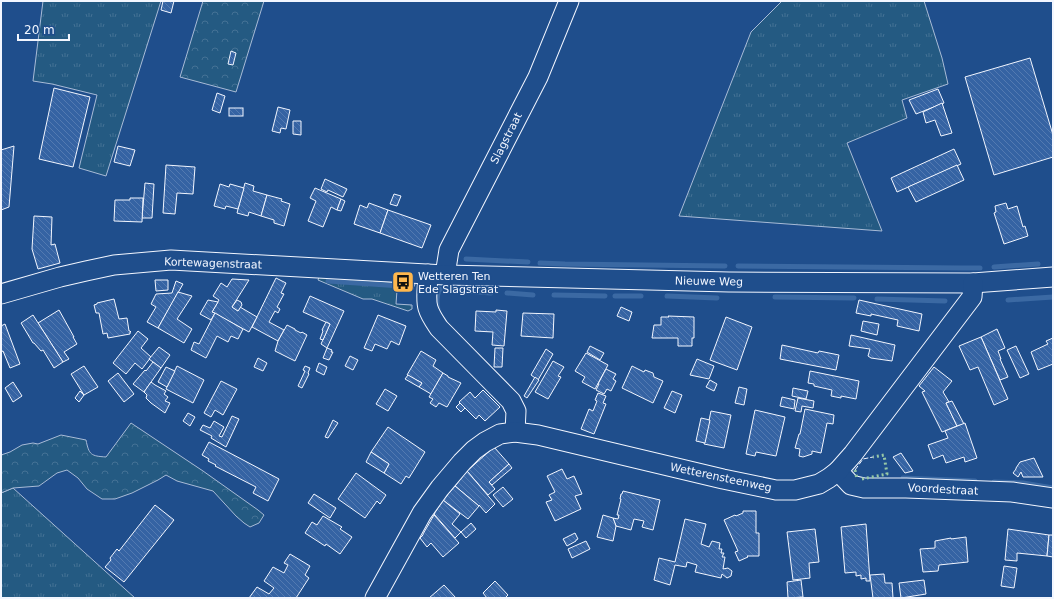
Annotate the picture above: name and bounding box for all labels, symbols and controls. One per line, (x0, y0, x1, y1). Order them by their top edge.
scale bar (18, 16, 69, 42)
text: 20 m (24, 23, 55, 37)
street label: Slagstraat (488, 110, 525, 166)
street label: Kortewagenstraat (164, 255, 263, 272)
bus stop icon: Wetteren Ten Ede Slagstraat (390, 269, 416, 295)
place label: Wetteren Ten Ede Slagstraat (418, 270, 499, 296)
street label: Nieuwe Weg (675, 274, 743, 289)
street label: Wetterensteenweg (669, 460, 773, 495)
street label: Voordestraat (907, 481, 979, 498)

